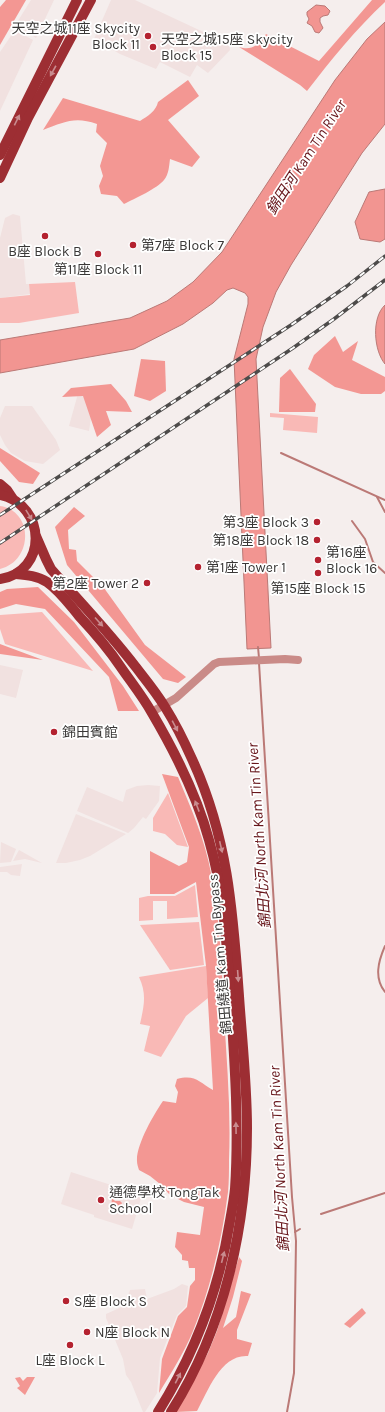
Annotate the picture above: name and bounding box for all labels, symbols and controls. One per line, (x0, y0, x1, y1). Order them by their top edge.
place label: 天空之城11座 Skycity Block 11 (12, 20, 140, 53)
marker: 天空之城11座 Skycity Block 11 (143, 31, 153, 41)
place label: 天空之城15座 Skycity Block 15 (161, 31, 293, 64)
marker: 天空之城15座 Skycity Block 15 (148, 42, 158, 52)
one-way arrow (49, 65, 56, 77)
water label: 錦田河 Kam Tin River (262, 96, 350, 218)
one-way arrow (14, 114, 20, 125)
marker: B座 Block B (40, 231, 50, 241)
place label: 第7座 Block 7 (141, 237, 225, 254)
marker: 第7座 Block 7 (128, 240, 138, 250)
place label: B座 Block B (8, 243, 82, 260)
marker: 第11座 Block 11 (93, 249, 103, 259)
place label: 第11座 Block 11 (54, 261, 142, 278)
one-way arrow (25, 510, 33, 520)
place label: 第3座 Block 3 (222, 514, 309, 531)
marker: 第3座 Block 3 (312, 517, 322, 527)
place label: 第18座 Block 18 (213, 532, 309, 549)
marker: 第18座 Block 18 (312, 535, 322, 545)
place label: 第16座 Block 16 (326, 544, 377, 577)
marker: 第16座 Block 16 (313, 555, 323, 565)
place label: 第1座 Tower 1 (206, 559, 286, 576)
marker: 第1座 Tower 1 (193, 562, 203, 572)
marker: 第15座 Block 15 (313, 568, 323, 578)
place label: 第2座 Tower 2 (52, 575, 139, 592)
marker: 第2座 Tower 2 (142, 578, 152, 588)
place label: 第15座 Block 15 (270, 580, 366, 597)
one-way arrow (94, 616, 103, 627)
one-way arrow (172, 720, 179, 732)
place label: 錦田賓館 (62, 724, 118, 741)
marker: 錦田賓館 (49, 727, 59, 737)
water label: 錦田北河 North Kam Tin River (243, 742, 274, 930)
one-way arrow (194, 799, 200, 811)
one-way arrow (219, 841, 225, 853)
street label: 錦田繞道 Kam Tin Bypass (205, 873, 235, 1035)
one-way arrow (234, 970, 241, 982)
water label: 錦田北河 North Kam Tin River (265, 1065, 293, 1253)
one-way arrow (233, 1121, 239, 1134)
place label: 通德學校 TongTak School (109, 1184, 220, 1217)
marker: 通德學校 TongTak School (96, 1195, 106, 1205)
one-way arrow (220, 1251, 226, 1263)
place label: S座 Block S (74, 1293, 147, 1310)
marker: S座 Block S (61, 1296, 71, 1306)
place label: N座 Block N (95, 1324, 170, 1341)
marker: N座 Block N (82, 1327, 92, 1337)
marker: L座 Block L (65, 1340, 75, 1350)
place label: L座 Block L (35, 1352, 105, 1369)
one-way arrow (175, 1373, 181, 1384)

